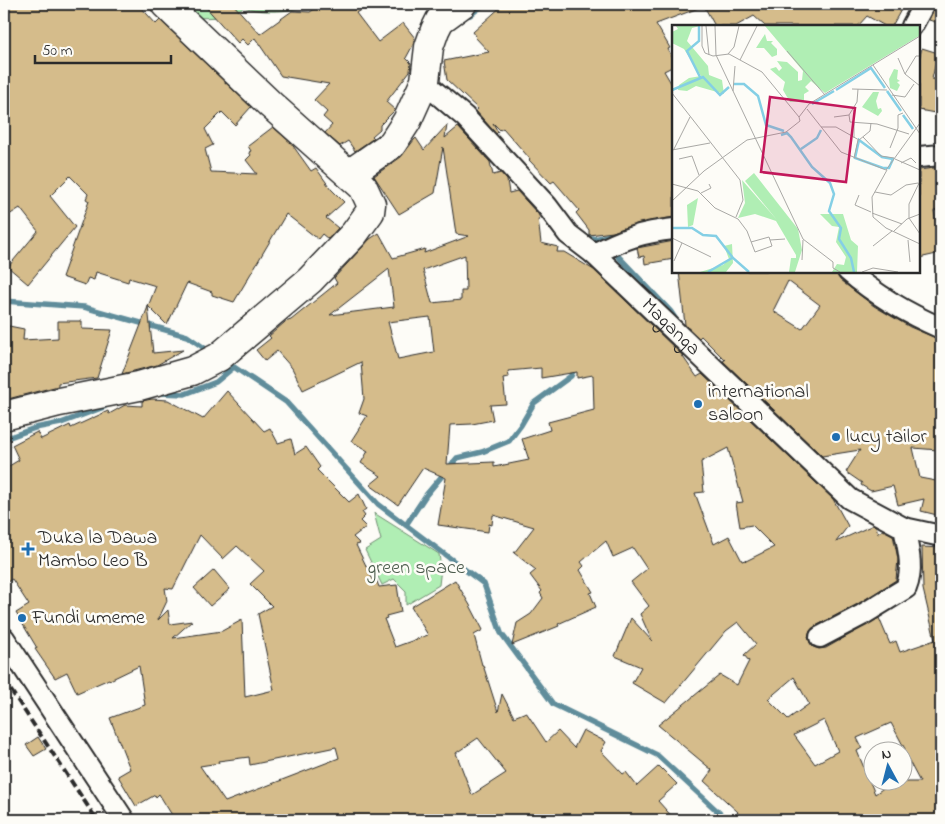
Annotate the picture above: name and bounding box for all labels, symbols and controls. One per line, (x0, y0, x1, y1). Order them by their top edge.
inset map (672, 25, 920, 272)
scale bar (35, 32, 171, 64)
text: 50 m (42, 40, 73, 62)
street label: Maganga (634, 292, 707, 363)
place label: international saloon (708, 378, 809, 430)
marker: international saloon (692, 398, 704, 410)
place label: lucy tailor (846, 423, 928, 452)
marker: lucy tailor (830, 431, 842, 443)
place label: Duka la Dawa Mambo Leo B (37, 524, 157, 576)
marker: Duka la Dawa Mambo Leo B (22, 543, 34, 555)
park label: green space (366, 554, 465, 584)
place label: Fundi umeme (31, 604, 145, 633)
marker: Fundi umeme (16, 612, 28, 624)
north arrow (862, 742, 912, 792)
text: N (881, 744, 893, 766)

